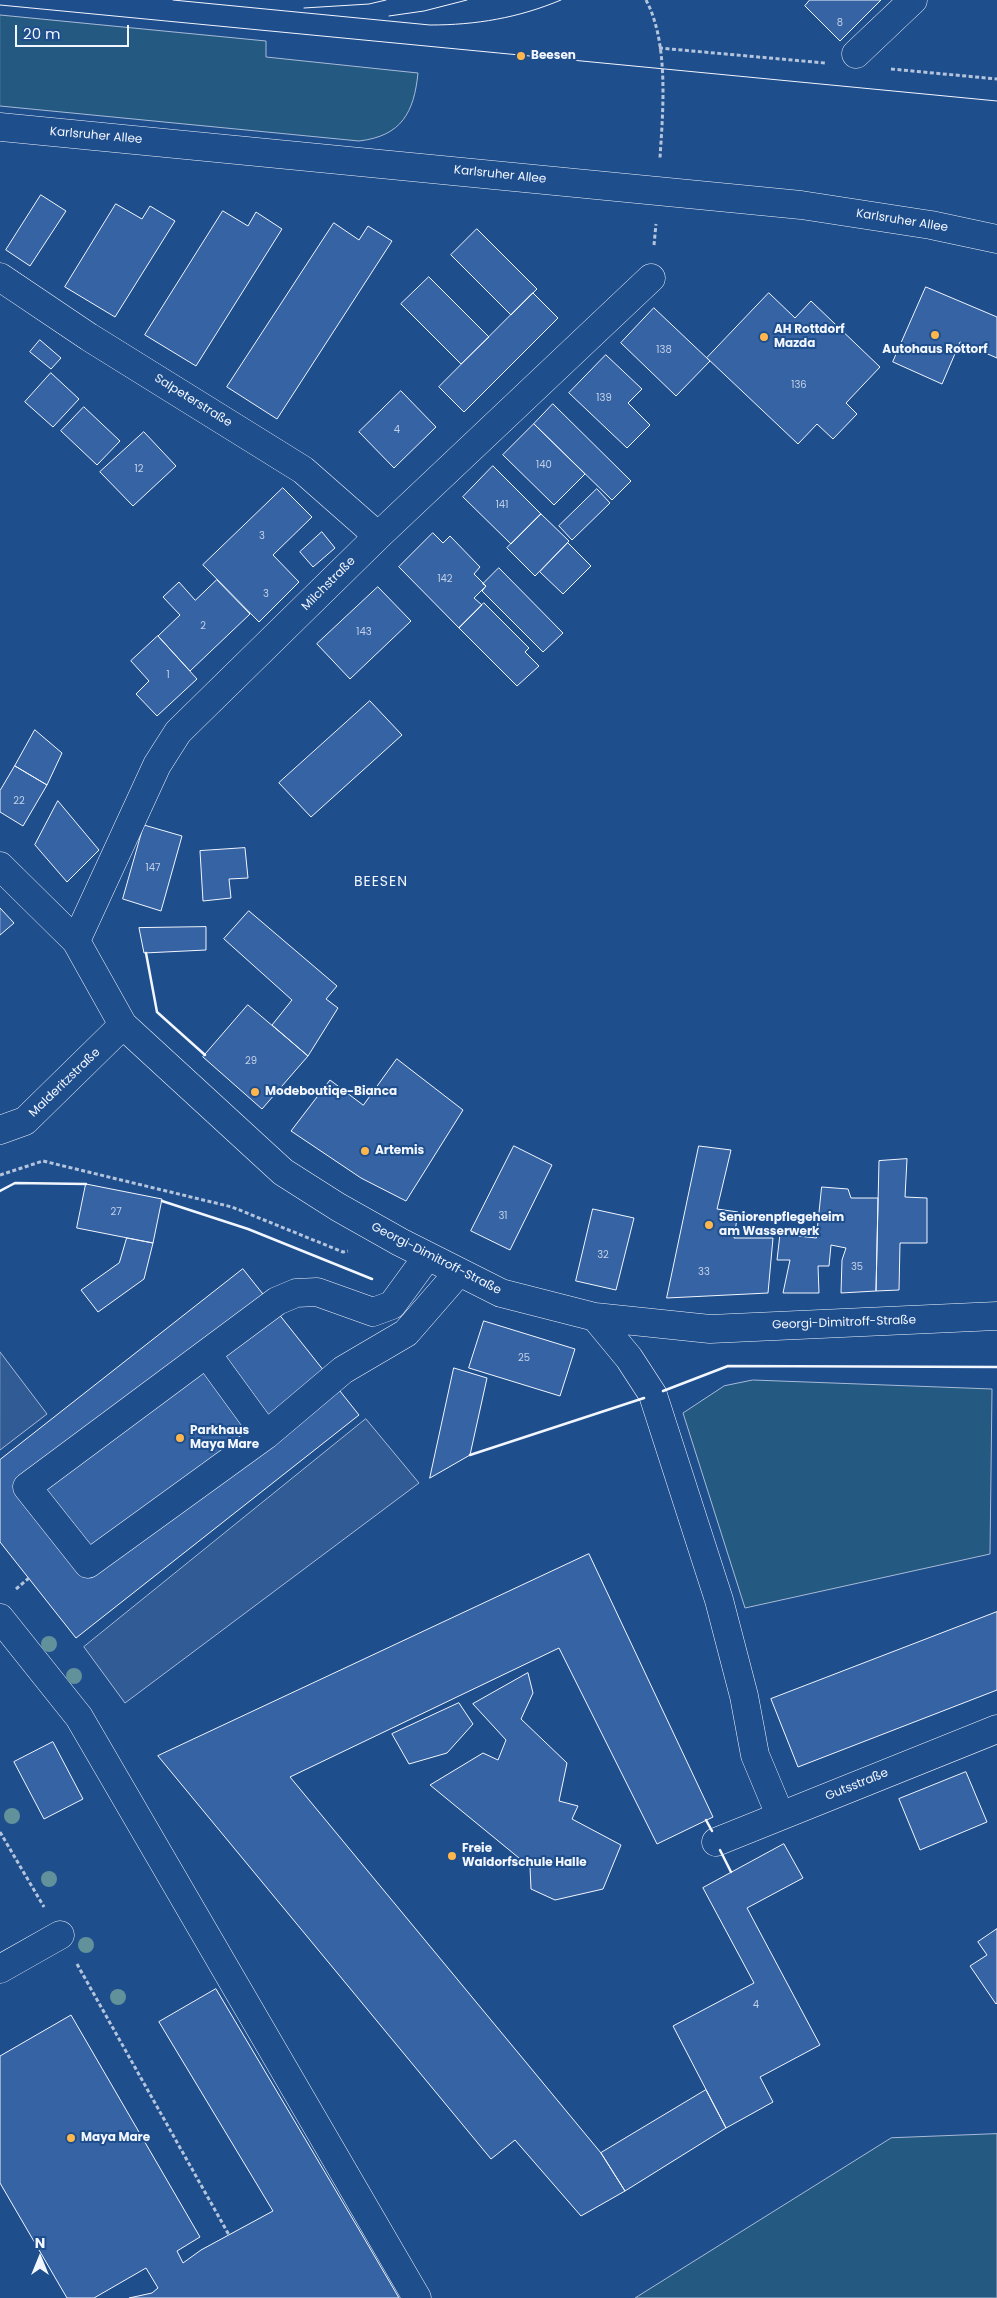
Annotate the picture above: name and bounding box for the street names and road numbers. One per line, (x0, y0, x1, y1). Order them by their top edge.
street label: Karlsruher Allee (49, 125, 143, 147)
street label: Karlsruher Allee (453, 163, 547, 187)
street label: Karlsruher Allee (855, 207, 949, 235)
street label: Salpeterstraße (152, 371, 234, 431)
street label: Milchstraße (299, 554, 359, 614)
street label: Malderitzstraße (27, 1046, 103, 1120)
street label: Georgi-Dimitroff-Straße (369, 1220, 503, 1298)
street label: Georgi-Dimitroff-Straße (772, 1313, 916, 1333)
street label: Gutsstraße (823, 1766, 891, 1804)

